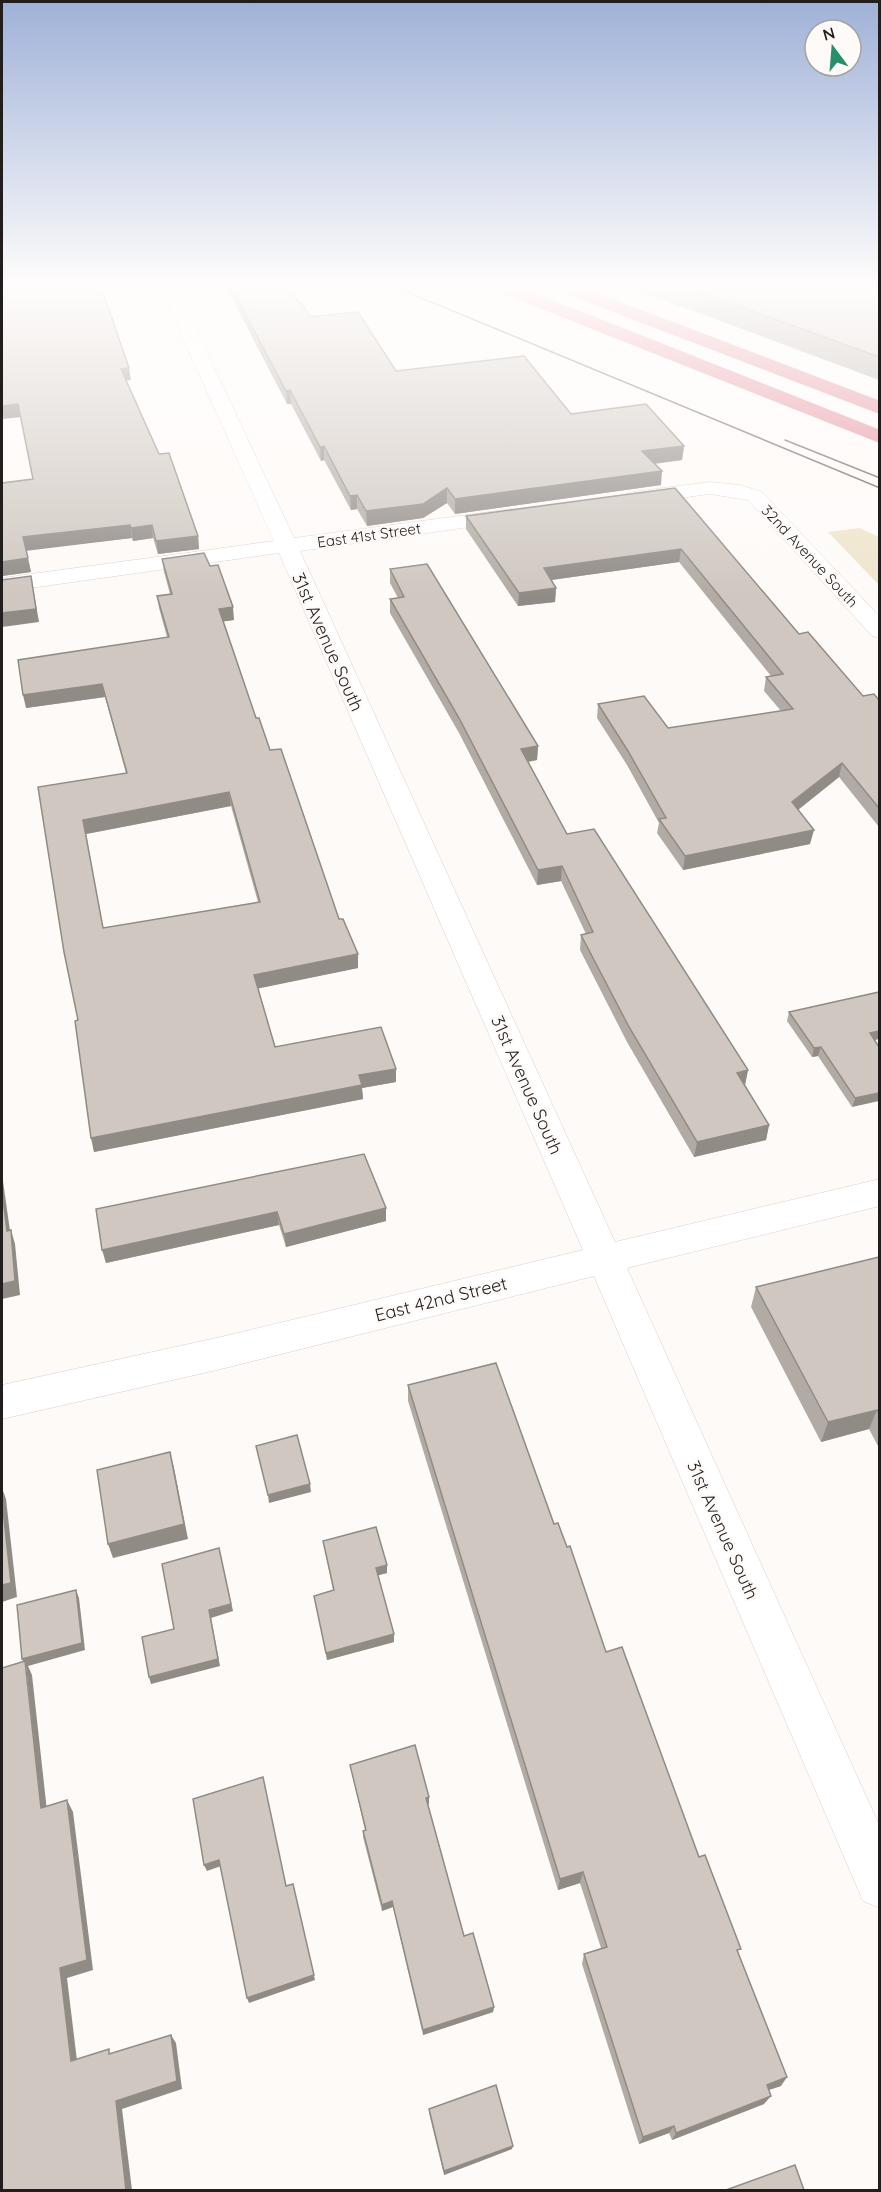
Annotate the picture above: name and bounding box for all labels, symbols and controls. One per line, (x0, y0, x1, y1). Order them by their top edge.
north arrow (803, 18, 863, 78)
text: N (820, 22, 837, 45)
street label: 32nd Avenue South (758, 501, 862, 611)
street label: East 41st Street (316, 518, 422, 552)
street label: 31st Avenue South (287, 569, 369, 715)
street label: 31st Avenue South (486, 1012, 568, 1158)
street label: East 42nd Street (372, 1271, 510, 1327)
street label: 31st Avenue South (682, 1457, 764, 1603)

